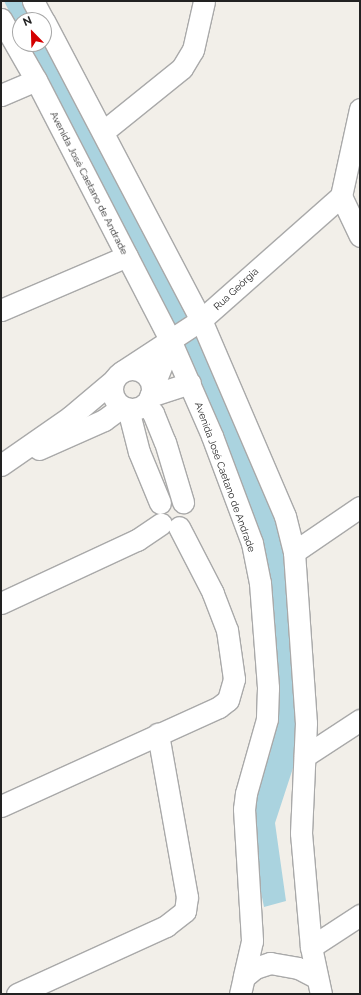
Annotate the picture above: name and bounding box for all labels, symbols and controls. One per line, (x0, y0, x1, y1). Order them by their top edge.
north arrow (12, 12, 52, 52)
text: N (21, 14, 34, 29)
street label: Avenida José Caetano de Andrade (47, 109, 131, 257)
street label: Rua Geórgia (211, 265, 261, 313)
street label: Avenida José Caetano de Andrade (192, 400, 258, 554)

